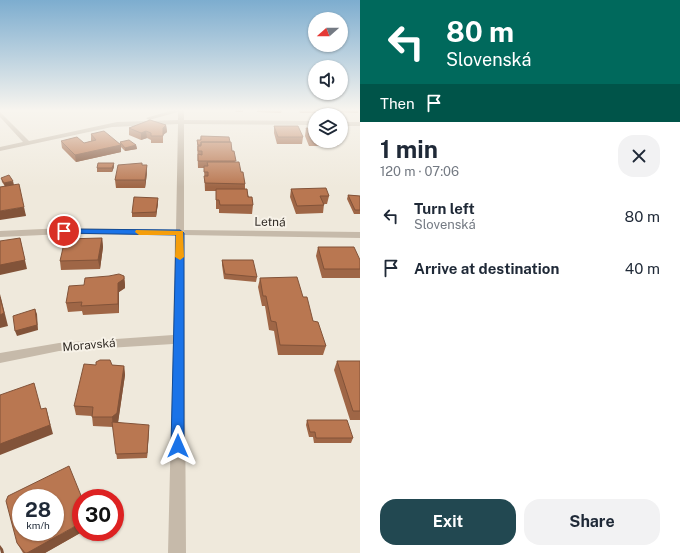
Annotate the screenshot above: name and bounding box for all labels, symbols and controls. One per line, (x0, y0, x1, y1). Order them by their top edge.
north arrow (308, 12, 348, 52)
map controls (308, 12, 348, 148)
text: 80 m (446, 15, 514, 48)
icon: left (380, 16, 432, 68)
text: Slovenská (446, 49, 531, 70)
button: sound (308, 60, 348, 100)
icon: arrive (423, 92, 445, 114)
text: Then (380, 95, 415, 112)
button: layers (308, 108, 348, 148)
text: 1 min (380, 135, 438, 163)
button: close (618, 135, 660, 177)
text: 120 m · 07:06 (380, 164, 459, 179)
text: Turn left (414, 200, 475, 217)
icon: left (380, 205, 402, 227)
text: 80 m (625, 208, 660, 225)
pin (47, 214, 81, 248)
street label: Letná (254, 215, 286, 229)
text: Slovenská (414, 217, 476, 232)
icon: arrive (53, 220, 75, 242)
icon: arrive (380, 257, 402, 279)
text: Arrive at destination (414, 260, 559, 277)
text: 40 m (625, 260, 660, 277)
street label: Moravská (62, 336, 116, 354)
position arrow (157, 425, 199, 467)
speed limit sign: 30 (72, 489, 124, 541)
text: 28 (25, 498, 51, 522)
button: Exit (380, 499, 516, 545)
button: Share (524, 499, 660, 545)
text: km/h (26, 519, 50, 531)

